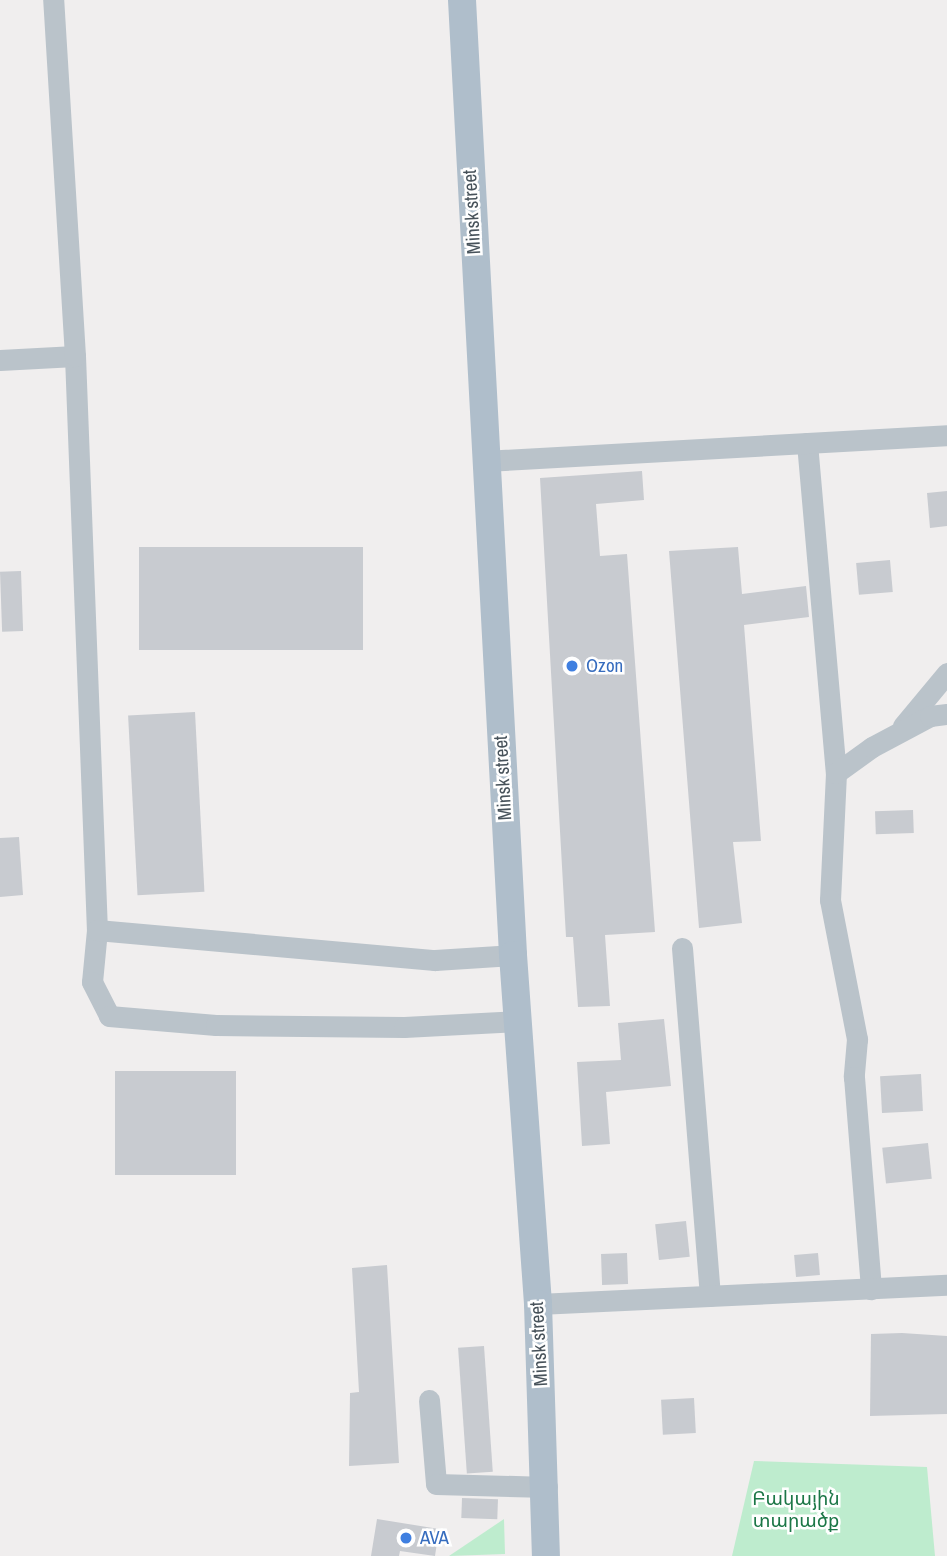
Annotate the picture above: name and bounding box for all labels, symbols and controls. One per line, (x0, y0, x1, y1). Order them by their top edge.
street label: Minsk street (458, 169, 486, 255)
place label: Ozon (586, 655, 623, 677)
marker: Ozon (564, 658, 580, 674)
street label: Minsk street (489, 735, 517, 821)
street label: Minsk street (525, 1301, 553, 1387)
park label: Բակային տարածք (752, 1488, 840, 1532)
place label: AVA (420, 1527, 449, 1549)
marker: AVA (398, 1530, 414, 1546)

